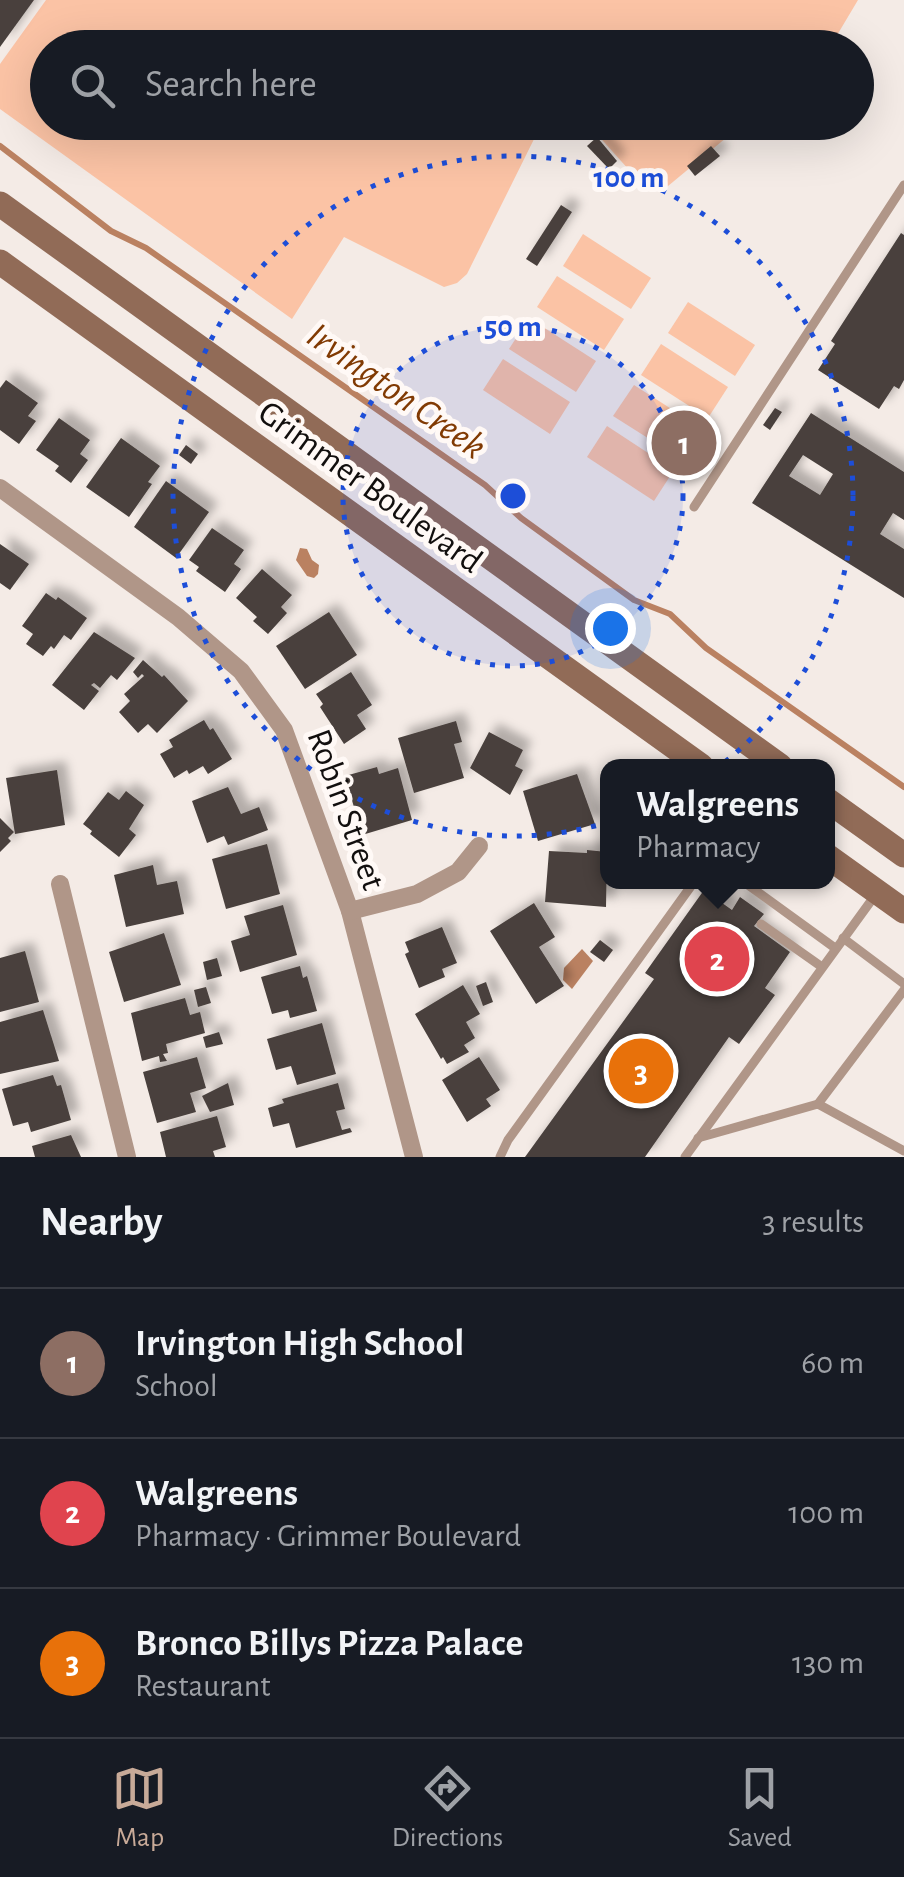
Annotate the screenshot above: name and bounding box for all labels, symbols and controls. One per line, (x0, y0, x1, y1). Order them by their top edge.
search box (30, 30, 874, 140)
icon: search (65, 58, 120, 113)
text: Search here (145, 66, 317, 104)
text: 100 m (594, 163, 664, 193)
text: 50 m (484, 312, 542, 342)
water label: Irvington Creek (300, 316, 492, 467)
street label: Grimmer Boulevard (252, 395, 488, 580)
pin: 1 (652, 406, 716, 480)
centre of rings (495, 478, 531, 514)
your location (585, 603, 636, 654)
street label: Robin Street (300, 725, 391, 894)
popup (600, 759, 835, 889)
text: Walgreens (636, 786, 799, 824)
text: Pharmacy (636, 831, 760, 863)
pin: 2 (684, 922, 750, 996)
pin: 3 (608, 1034, 674, 1108)
text: Nearby (40, 1201, 163, 1243)
text: 3 results (762, 1206, 864, 1238)
text: Irvington High School (135, 1325, 464, 1363)
text: 1 (67, 1347, 78, 1379)
text: 60 m (801, 1347, 864, 1379)
text: School (135, 1370, 218, 1402)
text: Walgreens (135, 1475, 298, 1513)
text: 2 (65, 1497, 80, 1529)
text: 100 m (788, 1497, 864, 1529)
text: Pharmacy · Grimmer Boulevard (135, 1520, 521, 1552)
text: Bronco Billys Pizza Palace (135, 1625, 523, 1663)
text: 3 (66, 1647, 79, 1679)
text: 130 m (792, 1647, 864, 1679)
text: Restaurant (135, 1670, 270, 1702)
tab: Map (112, 1761, 167, 1855)
tab: Directions (392, 1761, 503, 1855)
tab: Saved (728, 1761, 792, 1855)

